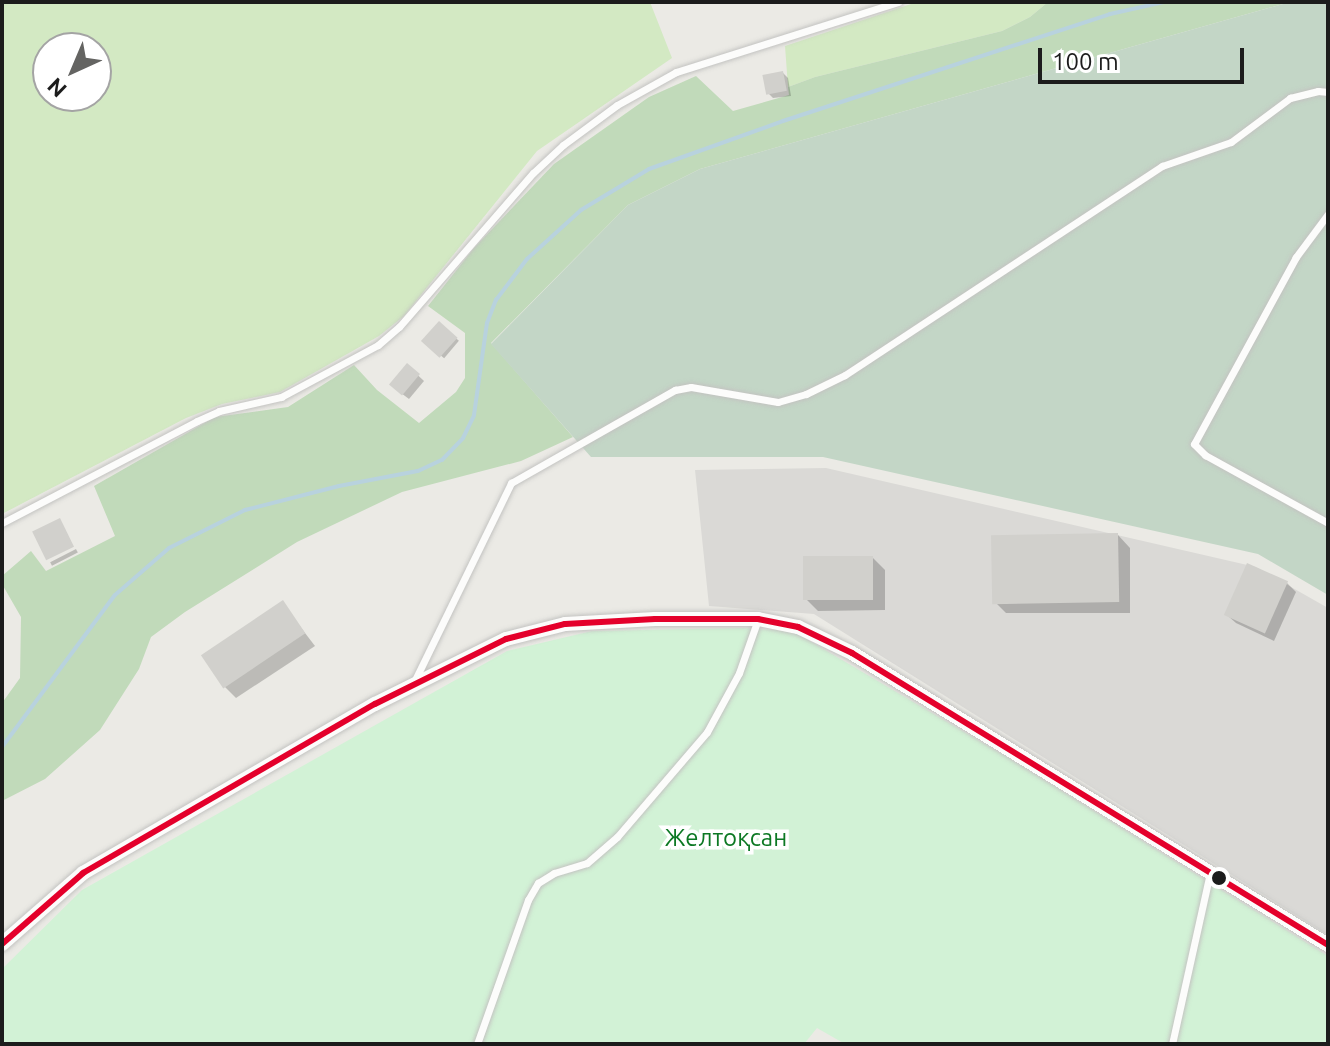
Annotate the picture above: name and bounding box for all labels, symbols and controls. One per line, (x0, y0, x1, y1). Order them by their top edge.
north arrow (32, 32, 112, 112)
scale bar (1042, 32, 1248, 82)
text: 100 m (1052, 48, 1119, 75)
text: N (42, 73, 71, 103)
park label: Желтоқсан (665, 824, 787, 852)
unlabelled marker (1211, 870, 1227, 886)

